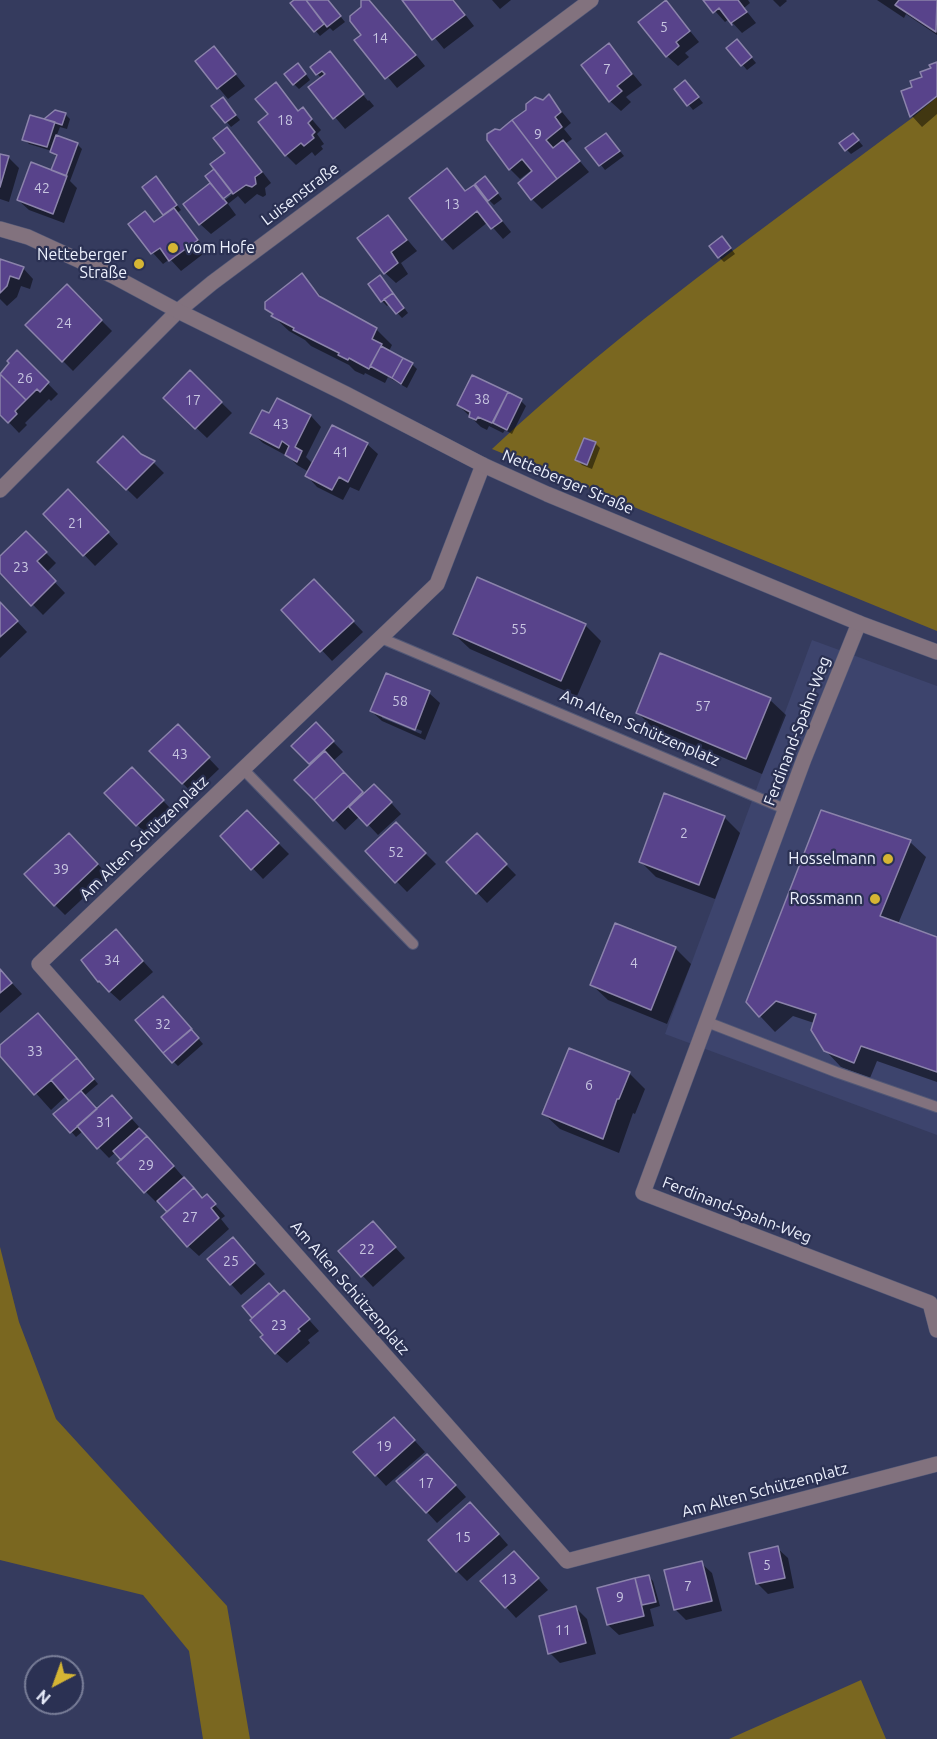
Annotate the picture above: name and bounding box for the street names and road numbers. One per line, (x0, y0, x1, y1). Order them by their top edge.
street label: Luisenstraße (257, 159, 343, 229)
street label: Netteberger Straße (499, 446, 637, 518)
street label: Ferdinand-Spahn-Weg (760, 654, 834, 808)
street label: Am Alten Schützenplatz (557, 686, 723, 770)
street label: Am Alten Schützenplatz (76, 772, 212, 904)
street label: Ferdinand-Spahn-Weg (660, 1173, 814, 1247)
street label: Am Alten Schützenplatz (287, 1217, 413, 1359)
street label: Am Alten Schützenplatz (680, 1459, 850, 1521)

